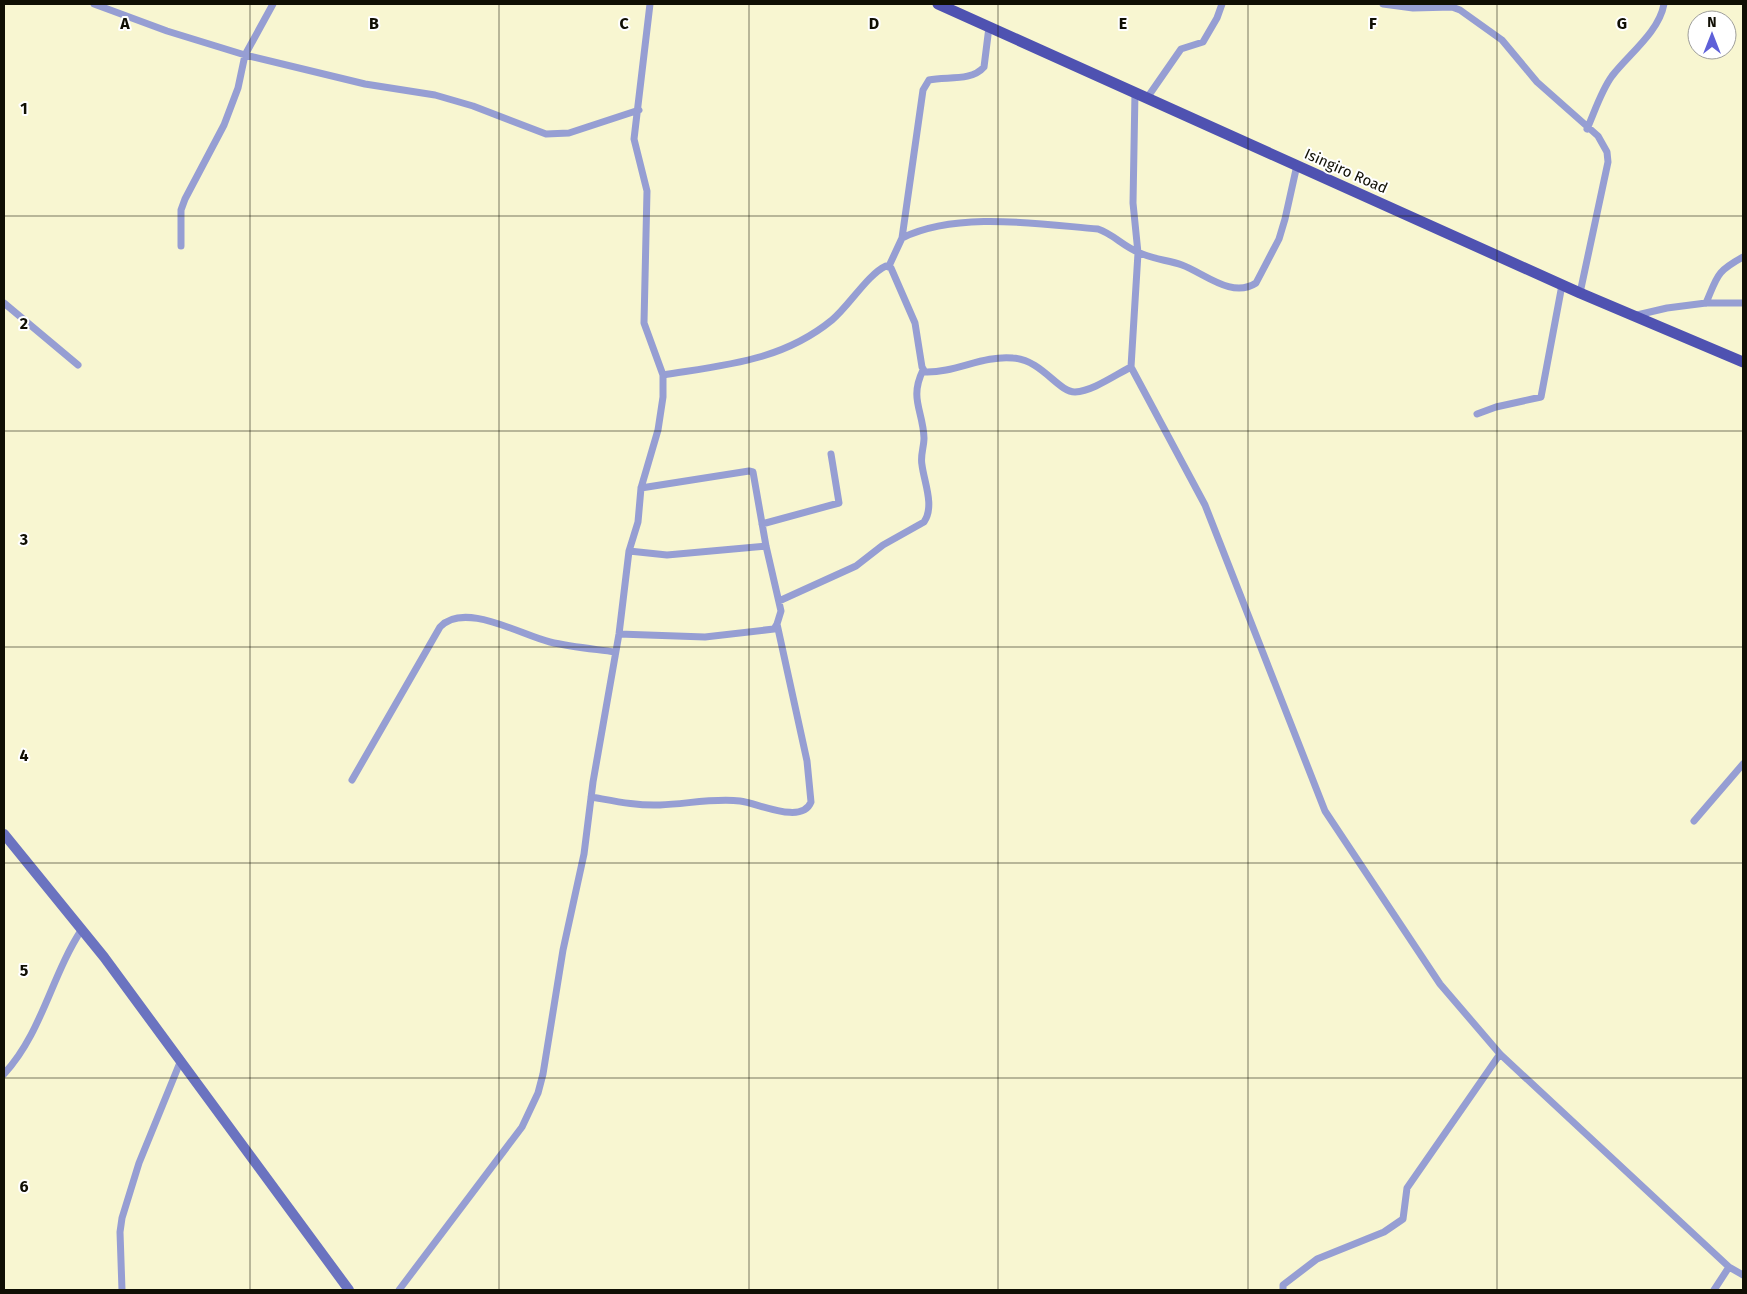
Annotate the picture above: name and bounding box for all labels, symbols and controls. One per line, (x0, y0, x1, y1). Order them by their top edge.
north arrow (1687, 10, 1737, 60)
text: A (119, 14, 130, 33)
text: B (369, 14, 379, 33)
text: C (619, 14, 629, 33)
text: D (869, 14, 879, 33)
text: E (1119, 14, 1127, 33)
text: F (1369, 14, 1377, 33)
text: G (1617, 14, 1627, 33)
text: N (1707, 14, 1717, 31)
text: 1 (20, 99, 28, 118)
street label: Isingiro Road (1302, 145, 1390, 197)
text: 2 (20, 314, 28, 333)
text: 3 (19, 530, 28, 549)
text: 4 (19, 746, 29, 765)
text: 5 (20, 961, 29, 980)
text: 6 (19, 1177, 29, 1196)

